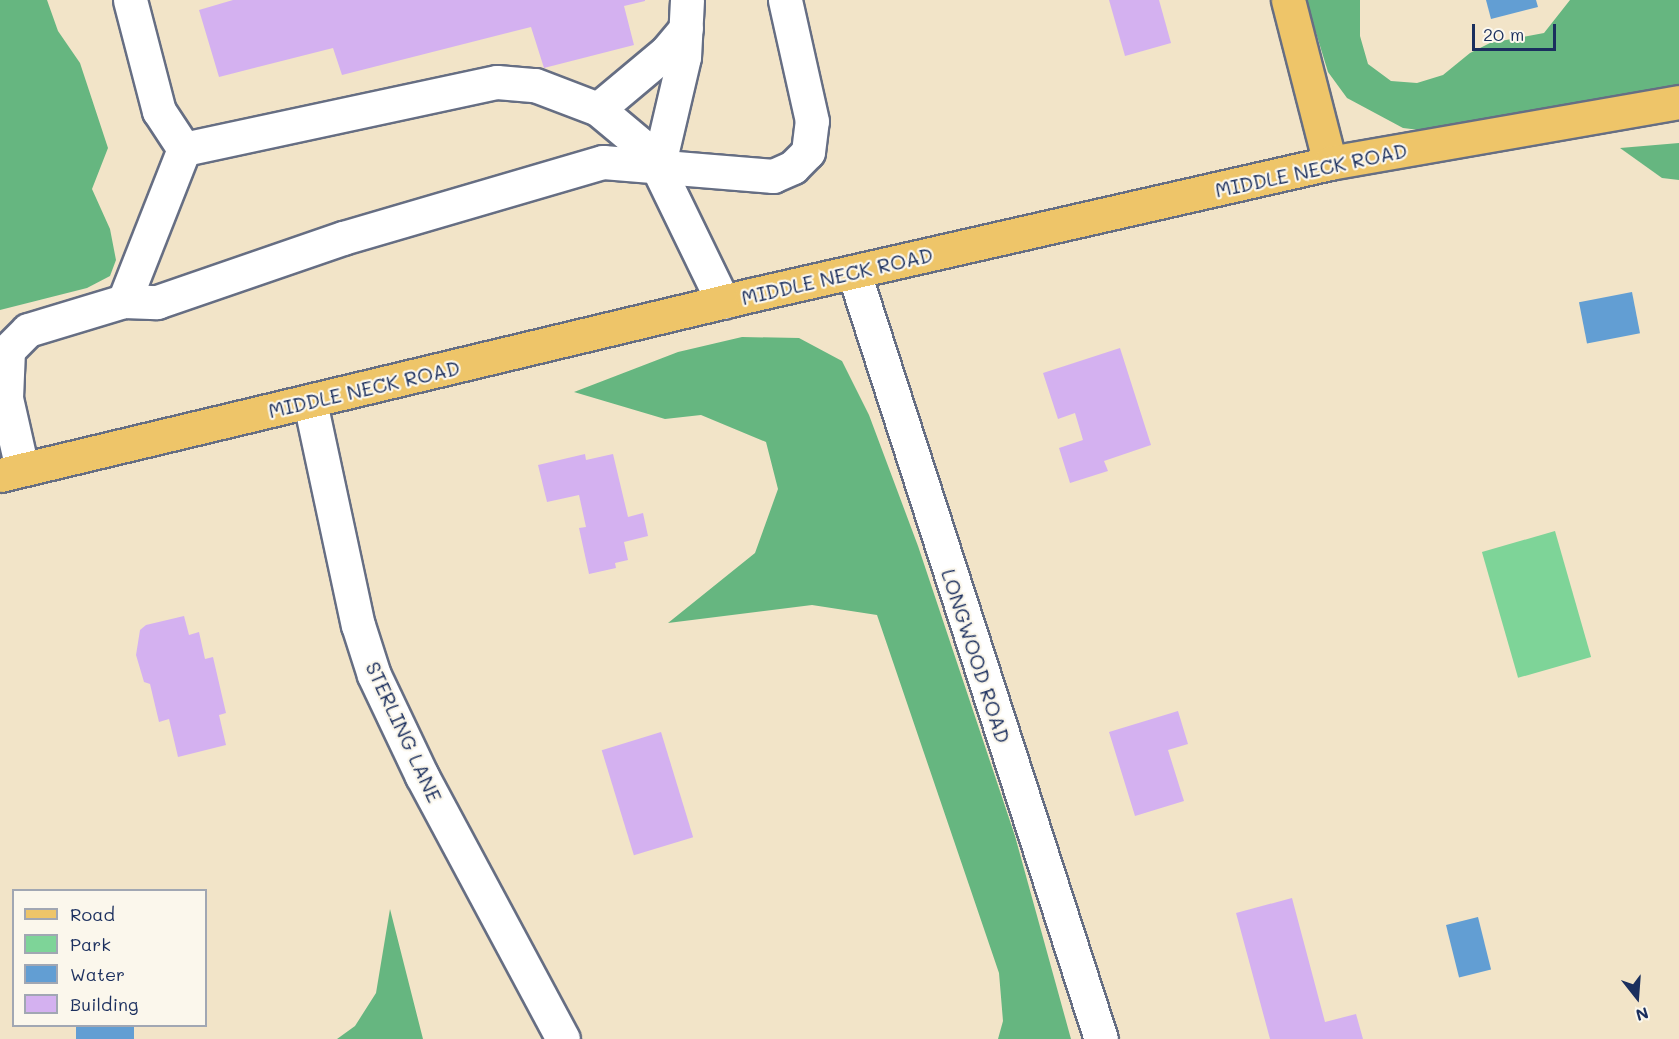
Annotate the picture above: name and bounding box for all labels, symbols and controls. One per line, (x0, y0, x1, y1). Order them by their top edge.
scale bar (1475, 12, 1559, 50)
text: 20 m (1483, 22, 1524, 46)
street label: MIDDLE NECK ROAD (1213, 138, 1409, 202)
street label: MIDDLE NECK ROAD (739, 242, 935, 310)
street label: MIDDLE NECK ROAD (266, 355, 462, 423)
street label: LONGWOOD ROAD (937, 566, 1015, 746)
street label: STERLING LANE (361, 658, 447, 806)
legend (12, 889, 207, 1027)
text: Road (70, 902, 115, 926)
text: Park (70, 932, 111, 956)
text: Water (70, 962, 125, 986)
north arrow (1607, 967, 1667, 1027)
text: Building (70, 992, 138, 1016)
text: N (1634, 1003, 1651, 1027)

